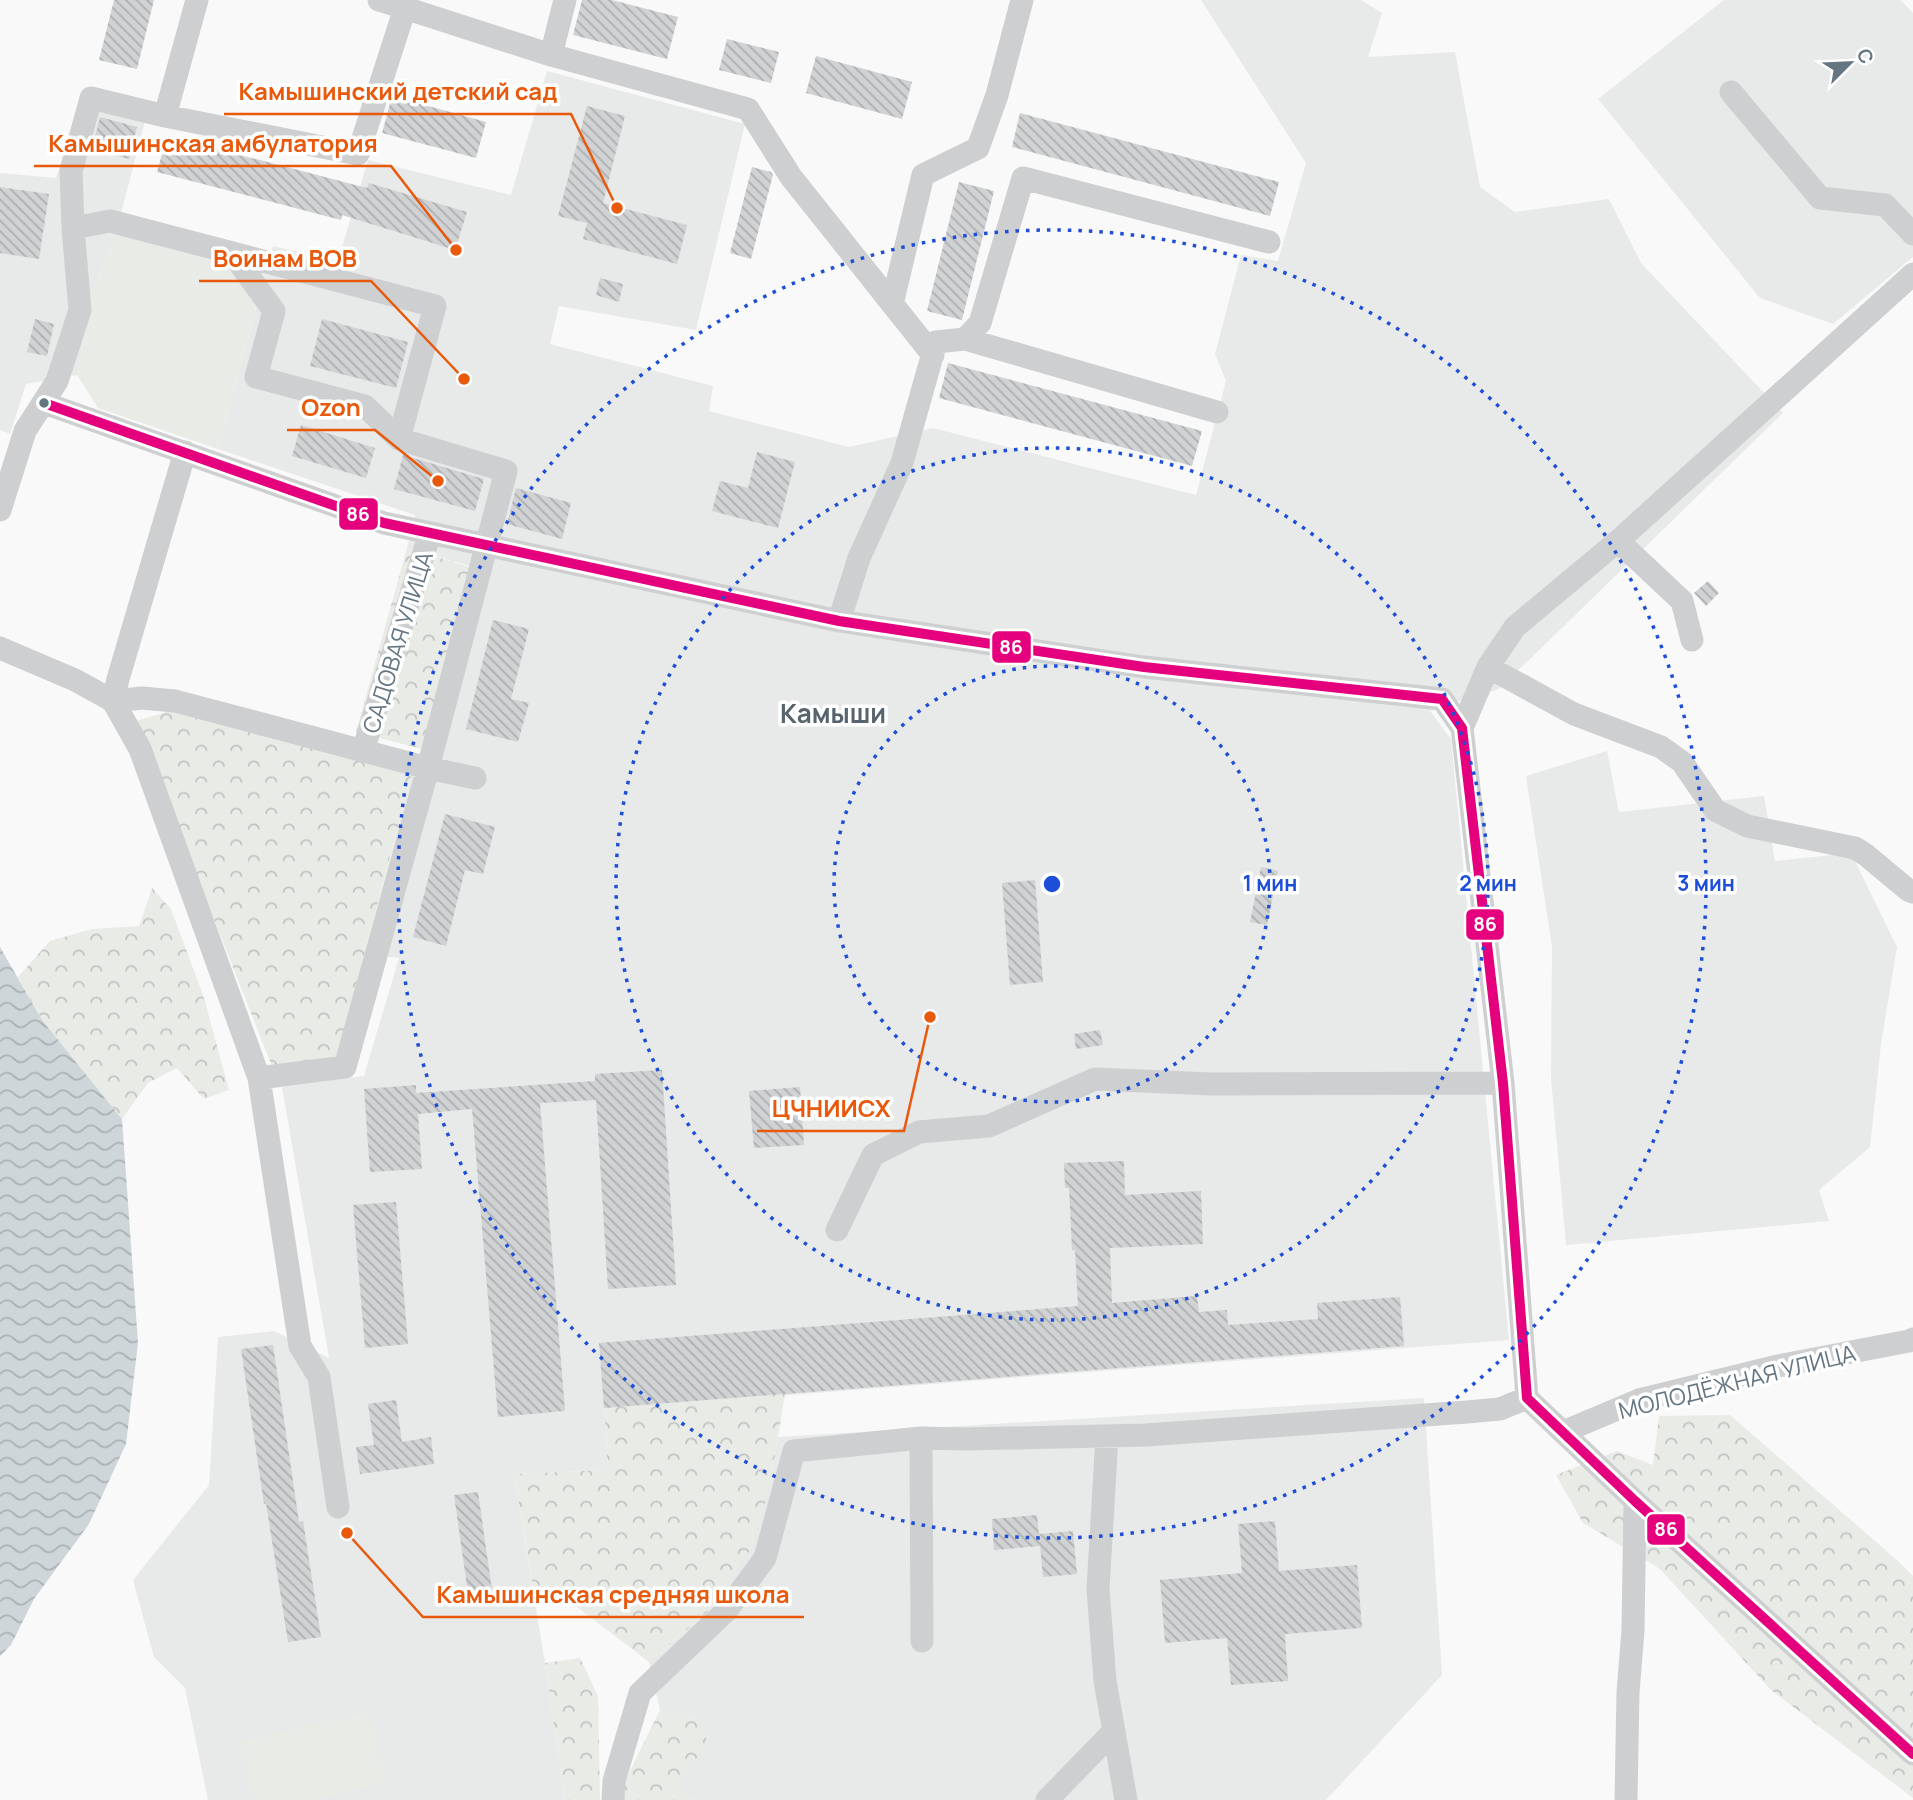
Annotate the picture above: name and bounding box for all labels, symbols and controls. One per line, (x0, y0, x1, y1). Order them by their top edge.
north arrow (1815, 28, 1885, 98)
text: С (1851, 44, 1880, 68)
callout: Камышинский детский сад (224, 69, 571, 114)
text: Камышинский детский сад (239, 74, 557, 107)
callout: Камышинская амбулатория (34, 121, 391, 166)
text: Камышинская амбулатория (48, 126, 378, 159)
callout: Воинам ВОВ (199, 236, 371, 281)
text: Воинам ВОВ (213, 241, 357, 274)
callout: Ozon (287, 385, 375, 430)
text: Ozon (301, 390, 361, 423)
unlabelled marker (37, 396, 51, 410)
line badge: 86 (338, 497, 379, 531)
text: 86 (346, 501, 370, 527)
street label: САДОВАЯ УЛИЦА (354, 547, 440, 737)
line badge: 86 (991, 630, 1032, 664)
text: 86 (999, 634, 1023, 660)
district label: Камыши (780, 695, 886, 731)
text: 1 мин (1243, 869, 1297, 897)
text: 2 мин (1459, 869, 1517, 897)
text: 3 мин (1677, 869, 1735, 897)
centre of rings (1040, 872, 1064, 896)
line badge: 86 (1465, 908, 1505, 941)
text: 86 (1473, 911, 1497, 937)
callout: ЦЧНИИСХ (757, 1086, 904, 1131)
text: ЦЧНИИСХ (772, 1091, 891, 1124)
street label: МОЛОДЁЖНАЯ УЛИЦА (1615, 1336, 1859, 1426)
line badge: 86 (1646, 1513, 1686, 1546)
text: 86 (1654, 1516, 1678, 1542)
callout: Камышинская средняя школа (423, 1572, 804, 1617)
text: Камышинская средняя школа (436, 1577, 790, 1610)

